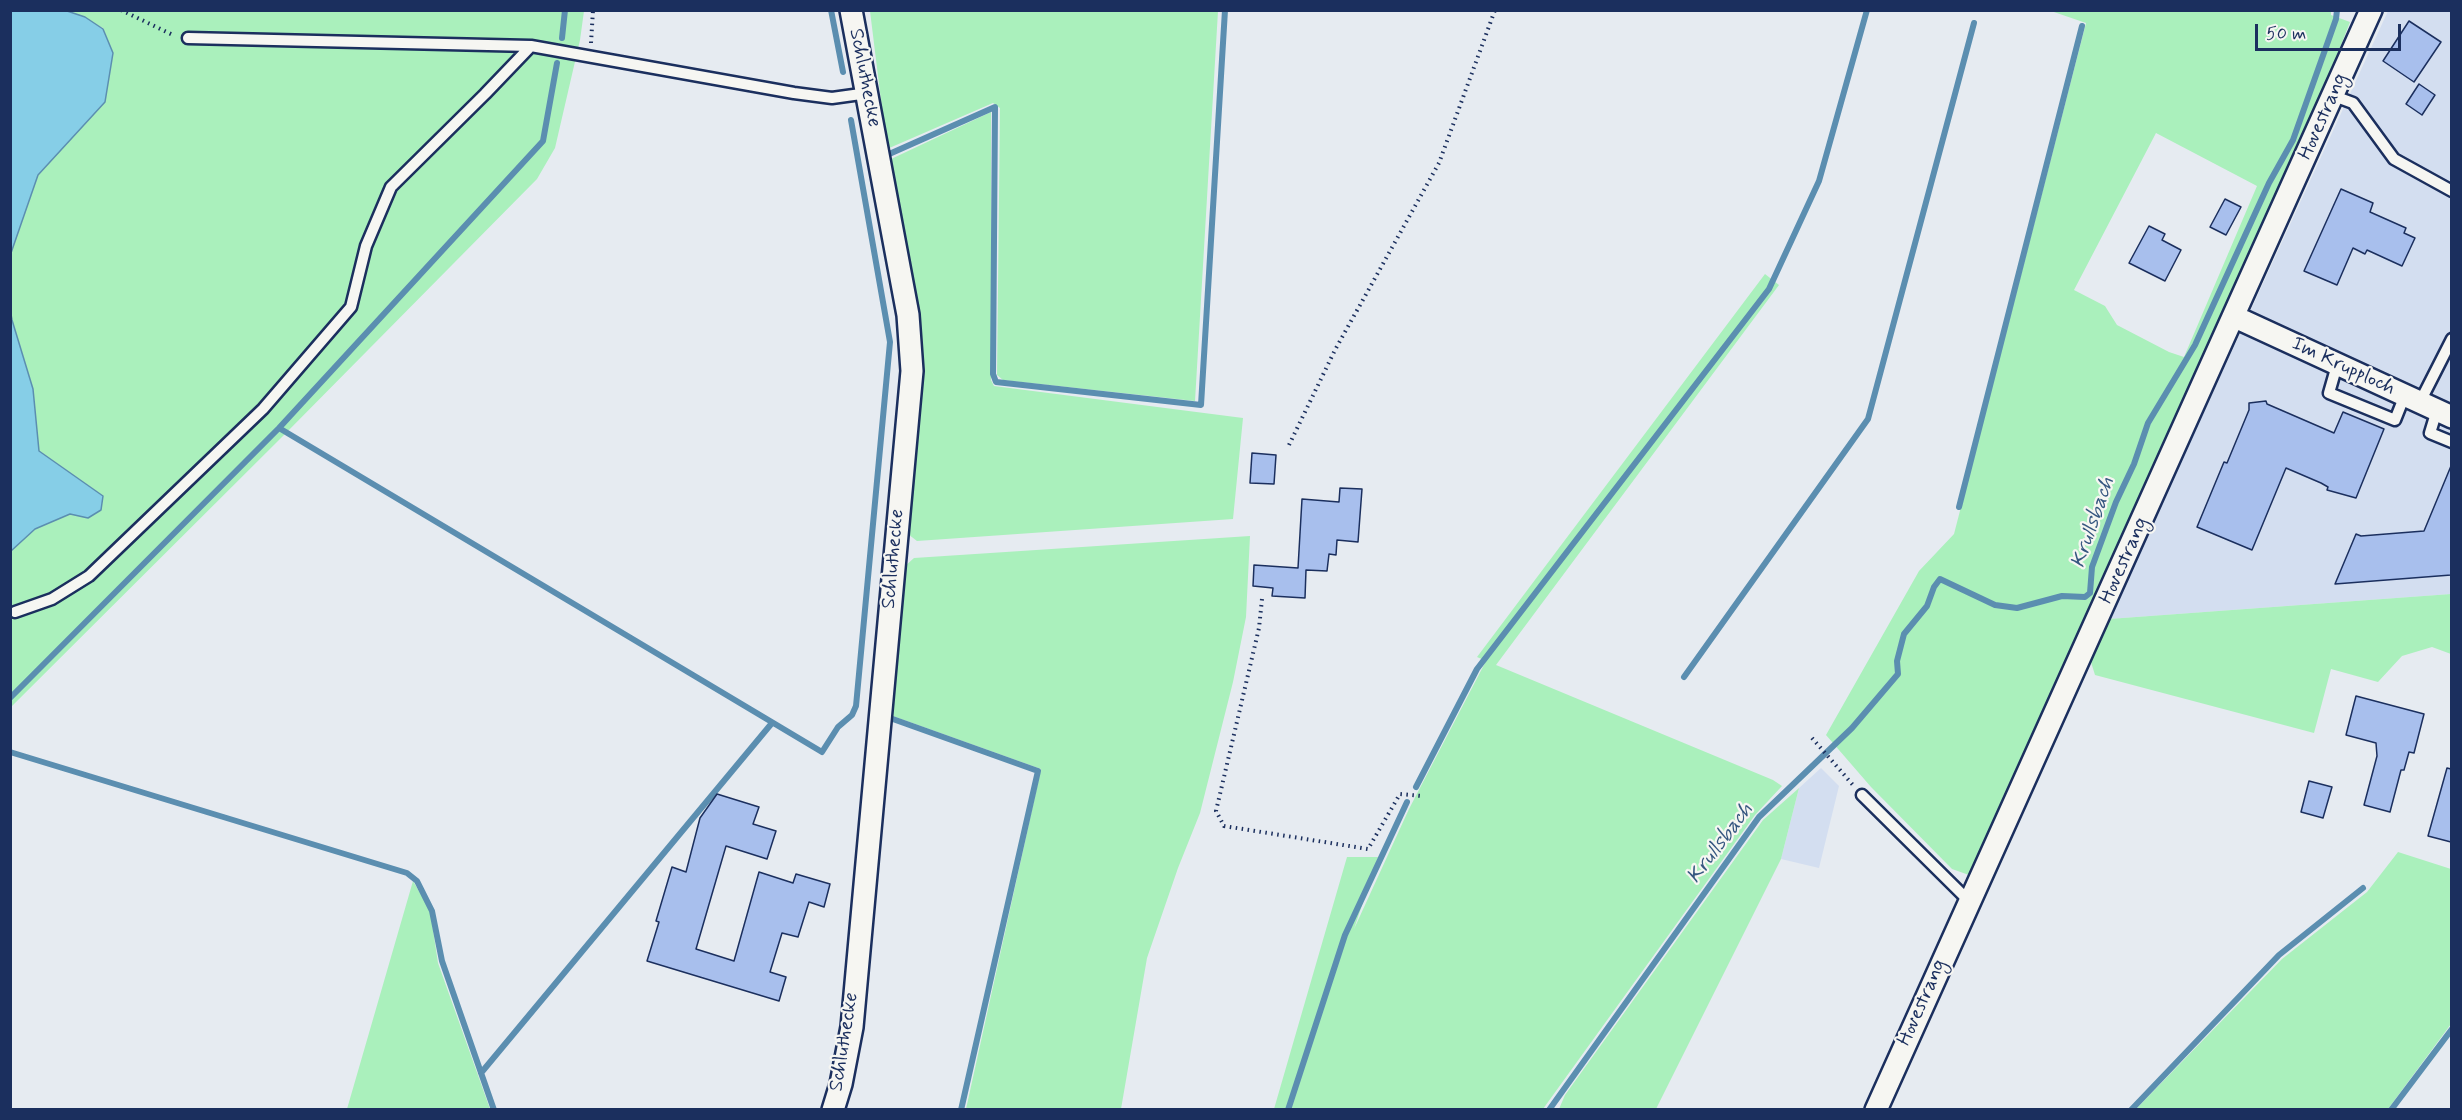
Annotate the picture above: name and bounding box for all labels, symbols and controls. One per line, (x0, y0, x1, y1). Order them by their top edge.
scale bar (2258, 12, 2404, 50)
text: 50 m (2266, 22, 2306, 46)
street label: Schluthecke (843, 27, 885, 129)
street label: Hovestrang (2294, 70, 2354, 164)
street label: Im Krupploch (2287, 333, 2399, 401)
water label: Krullsbach (2067, 474, 2121, 572)
street label: Schluthecke (878, 508, 910, 610)
street label: Hovestrang (2095, 514, 2155, 608)
water label: Krullsbach (1683, 799, 1759, 889)
street label: Hovestrang (1893, 956, 1953, 1050)
street label: Schluthecke (825, 991, 865, 1093)

